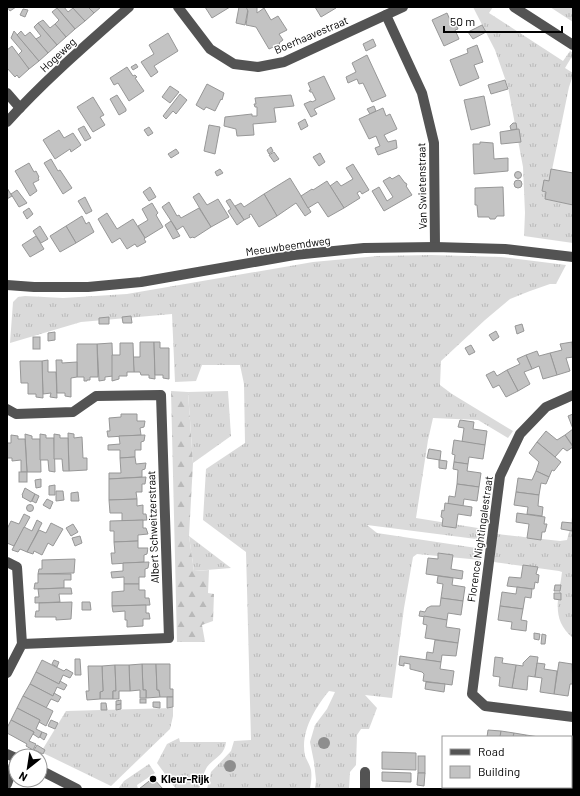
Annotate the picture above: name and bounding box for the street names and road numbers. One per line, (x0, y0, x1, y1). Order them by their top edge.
street label: Boerhaavestraat (272, 13, 350, 56)
street label: Hogeweg (37, 35, 78, 74)
street label: Van Swietenstraat (414, 143, 429, 229)
street label: Meeuwbeemdweg (245, 233, 331, 258)
street label: Albert Schweitzerstraat (144, 470, 161, 584)
street label: Florence Nightingalestraat (464, 475, 495, 603)

